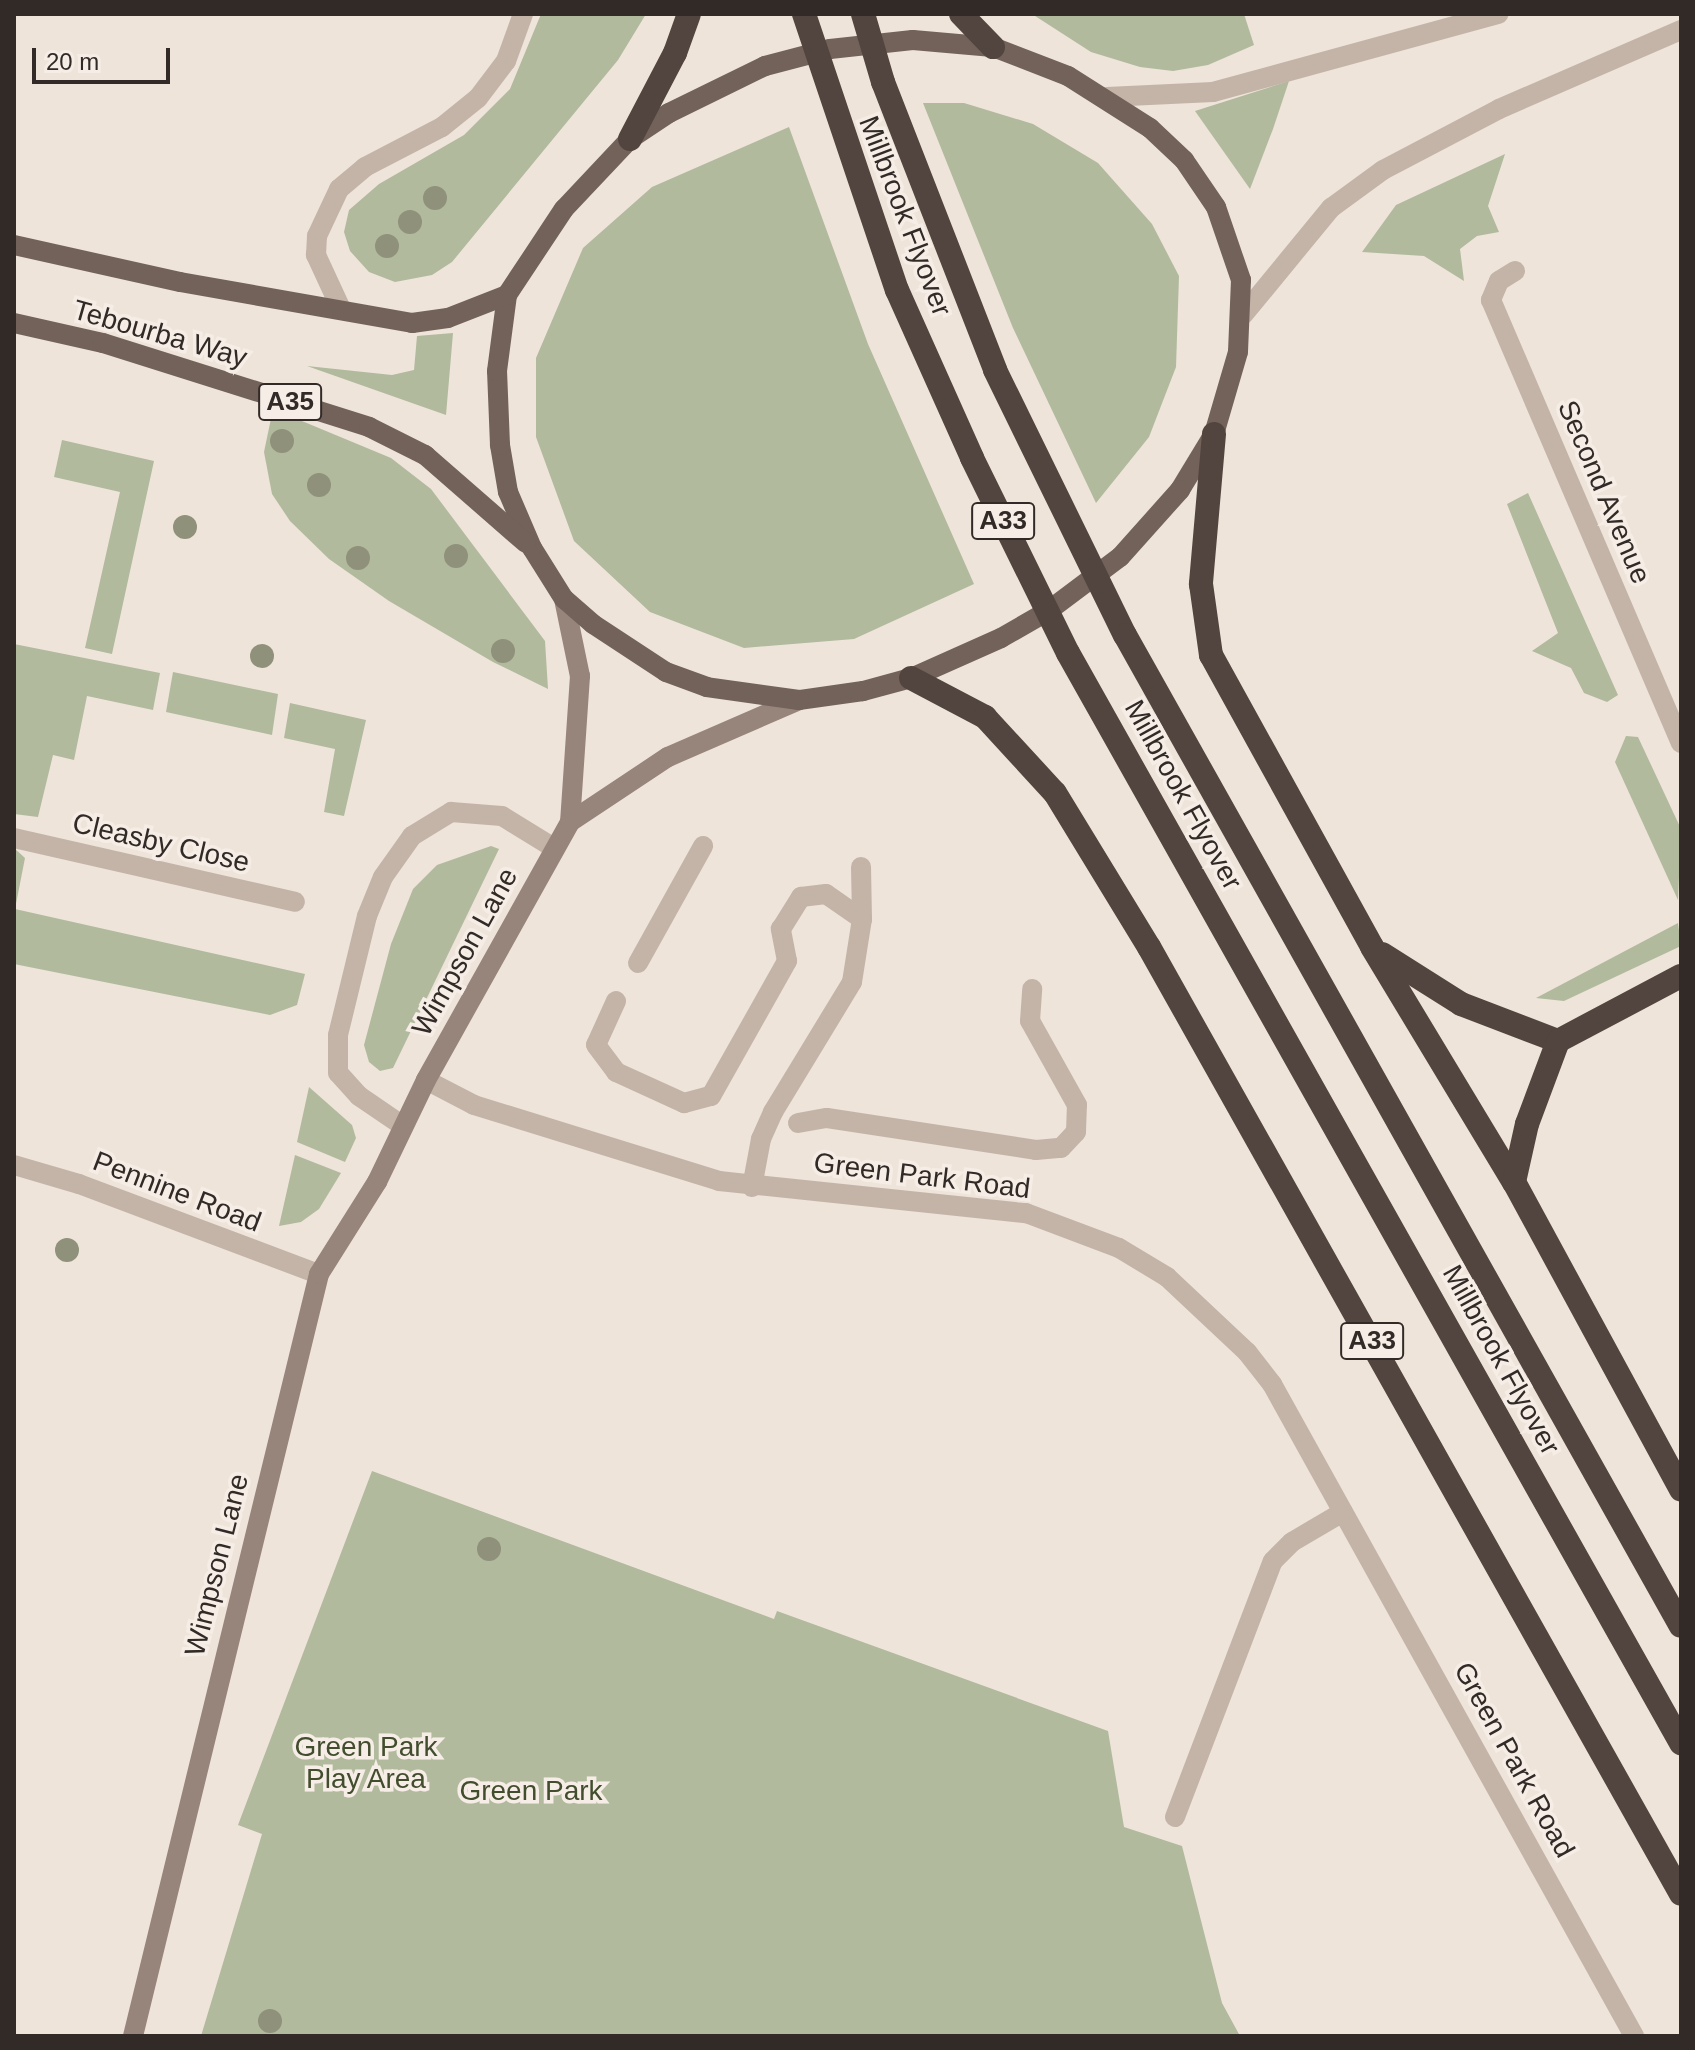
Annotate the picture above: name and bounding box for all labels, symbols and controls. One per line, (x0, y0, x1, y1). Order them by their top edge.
scale bar (36, 32, 174, 82)
text: 20 m (46, 48, 99, 75)
street label: Millbrook Flyover (851, 111, 959, 321)
street label: Tebourba Way (69, 293, 251, 375)
road number: A35 (258, 380, 322, 424)
street label: Second Avenue (1550, 395, 1658, 589)
road number: A33 (971, 499, 1035, 543)
street label: Millbrook Flyover (1117, 694, 1249, 896)
street label: Cleasby Close (69, 806, 253, 880)
street label: Wimpson Lane (405, 862, 525, 1042)
street label: Pennine Road (88, 1145, 266, 1239)
street label: Green Park Road (812, 1146, 1032, 1206)
street label: Millbrook Flyover (1435, 1259, 1567, 1461)
road number: A33 (1340, 1319, 1404, 1363)
street label: Wimpson Lane (178, 1470, 256, 1660)
street label: Green Park Road (1446, 1657, 1582, 1863)
park label: Green Park Play Area (294, 1730, 438, 1796)
park label: Green Park (459, 1774, 603, 1808)

